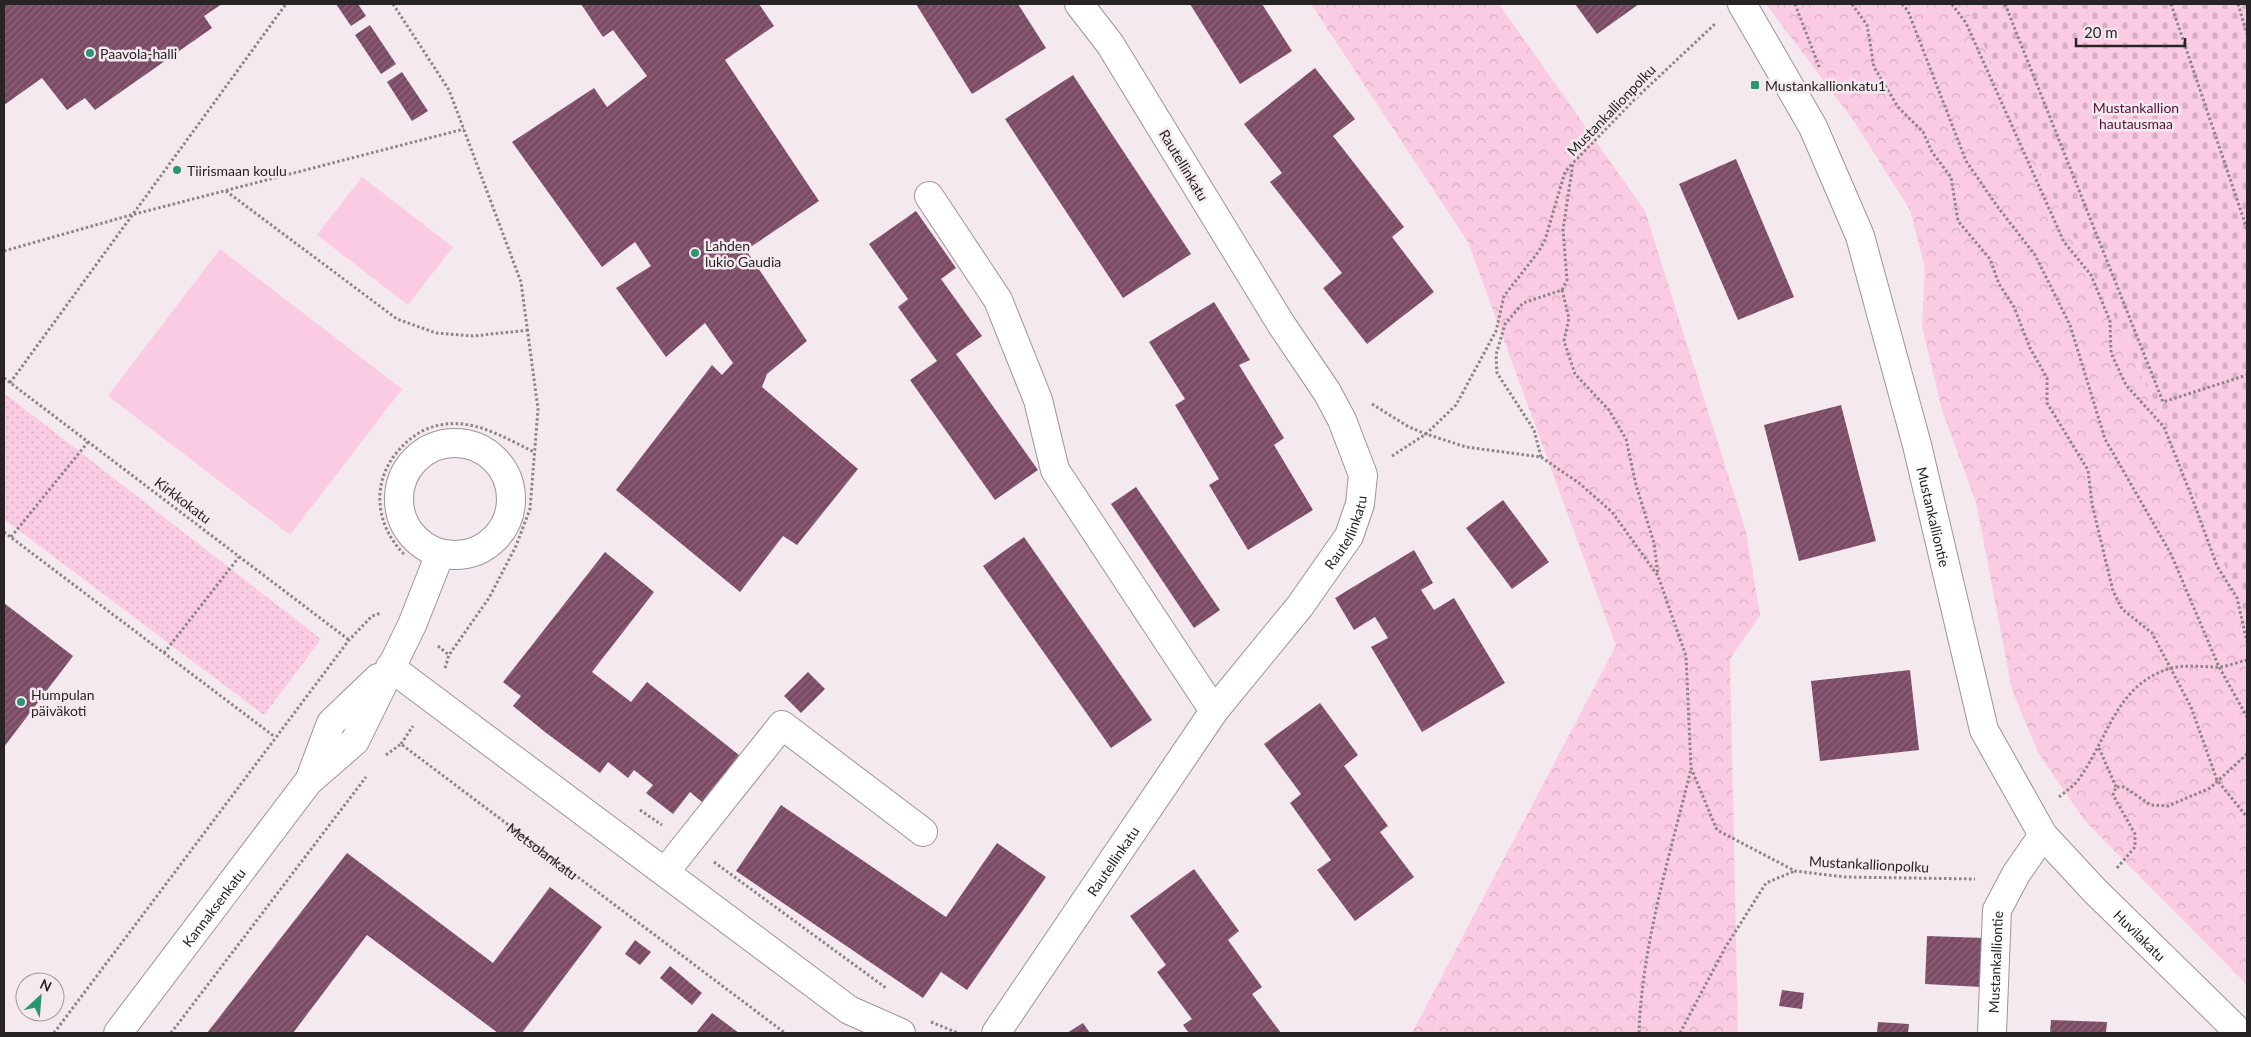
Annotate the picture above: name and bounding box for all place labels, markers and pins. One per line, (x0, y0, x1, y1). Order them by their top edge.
place label: Paavola-halli (100, 45, 177, 62)
marker: Paavola-halli (84, 47, 96, 59)
place label: Mustankallionkatu1 (1765, 77, 1886, 94)
marker: Mustankallionkatu1 (1749, 79, 1761, 91)
place label: Tiirismaan koulu (187, 162, 287, 179)
marker: Tiirismaan koulu (171, 164, 183, 176)
place label: Lahden lukio Gaudia (705, 237, 781, 270)
marker: Lahden lukio Gaudia (689, 247, 701, 259)
place label: Humpulan päiväkoti (31, 686, 95, 719)
marker: Humpulan päiväkoti (15, 696, 27, 708)

